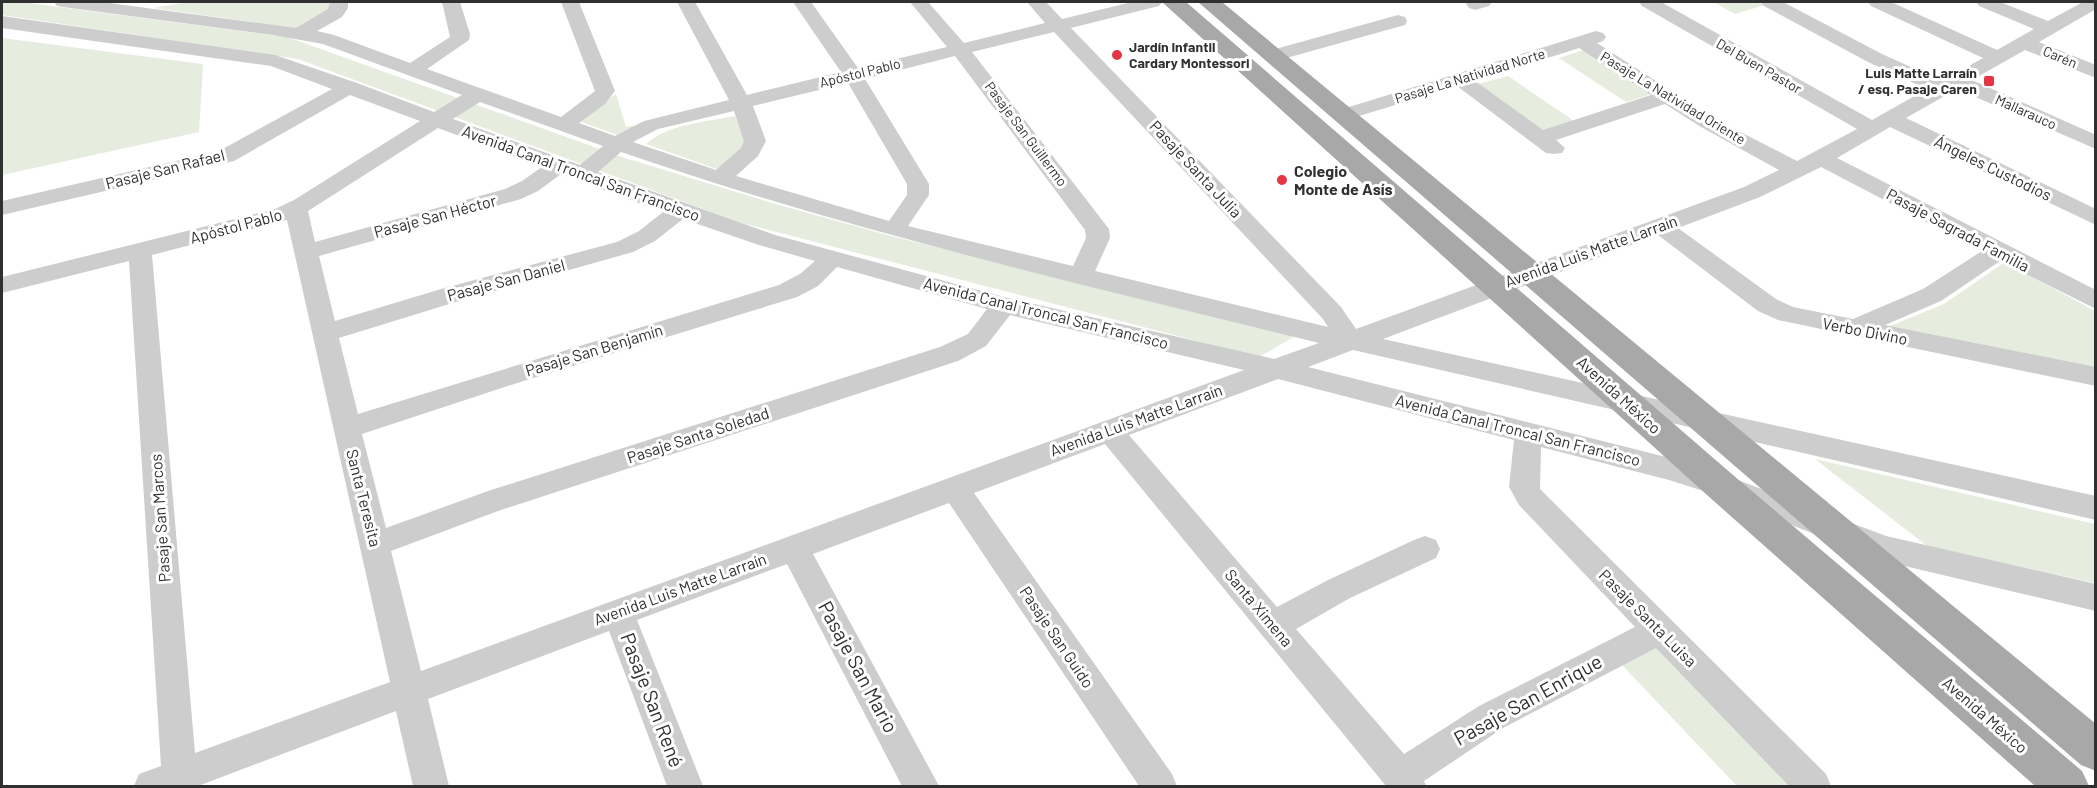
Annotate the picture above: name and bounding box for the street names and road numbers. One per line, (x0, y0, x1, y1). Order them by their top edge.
street label: Del Buen Pastor (1714, 34, 1805, 97)
street label: Carén (2040, 42, 2080, 71)
street label: Pasaje La Natividad Norte (1393, 45, 1547, 107)
street label: Pasaje La Natividad Oriente (1598, 47, 1749, 148)
street label: Apóstol Pablo (818, 54, 902, 91)
street label: Pasaje San Guillermo (982, 78, 1071, 189)
street label: Mallarauco (1993, 90, 2060, 133)
street label: Pasaje Santa Julia (1146, 116, 1246, 221)
street label: Avenida Canal Troncal San Francisco (460, 121, 703, 225)
street label: Ángeles Custodios (1932, 131, 2055, 204)
street label: Pasaje San Rafael (103, 145, 226, 193)
street label: Pasaje Sagrada Familia (1883, 184, 2033, 275)
street label: Pasaje San Héctor (372, 190, 498, 241)
street label: Apóstol Pablo (188, 204, 284, 247)
street label: Avenida Luis Matte Larraín (1502, 210, 1680, 291)
street label: Pasaje San Daniel (445, 255, 567, 304)
street label: Avenida Canal Troncal San Francisco (922, 273, 1171, 352)
street label: Verbo Divino (1821, 313, 1909, 348)
street label: Pasaje San Benjamín (523, 320, 665, 380)
street label: Avenida México (1573, 352, 1665, 437)
street label: Avenida Luis Matte Larraín (1047, 379, 1225, 460)
street label: Avenida Canal Troncal San Francisco (1394, 390, 1643, 469)
street label: Pasaje Santa Soledad (624, 403, 771, 466)
street label: Santa Teresita (343, 447, 386, 549)
street label: Pasaje San Marcos (146, 453, 173, 583)
street label: Avenida Luis Matte Larraín (591, 548, 769, 629)
street label: Santa Ximena (1221, 565, 1297, 650)
street label: Pasaje Santa Luisa (1596, 565, 1701, 670)
street label: Pasaje San Guido (1016, 582, 1098, 691)
street label: Pasaje San Mario (814, 597, 904, 737)
street label: Pasaje San René (616, 629, 690, 770)
street label: Pasaje San Enrique (1449, 648, 1606, 750)
street label: Avenida México (1939, 673, 2032, 757)

